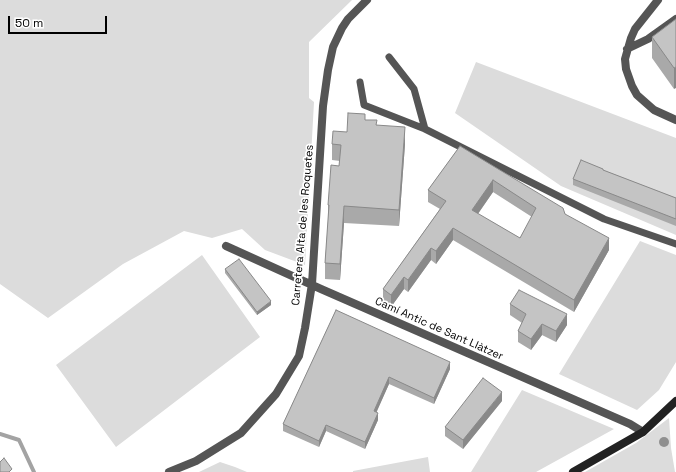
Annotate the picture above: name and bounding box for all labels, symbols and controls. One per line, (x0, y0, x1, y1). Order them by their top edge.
scale bar (10, 8, 109, 34)
text: 50 m (15, 15, 43, 31)
street label: Carretera Alta de les Roquetes (289, 144, 317, 306)
street label: Camí Antic de Sant Llàtzer (373, 295, 505, 363)

